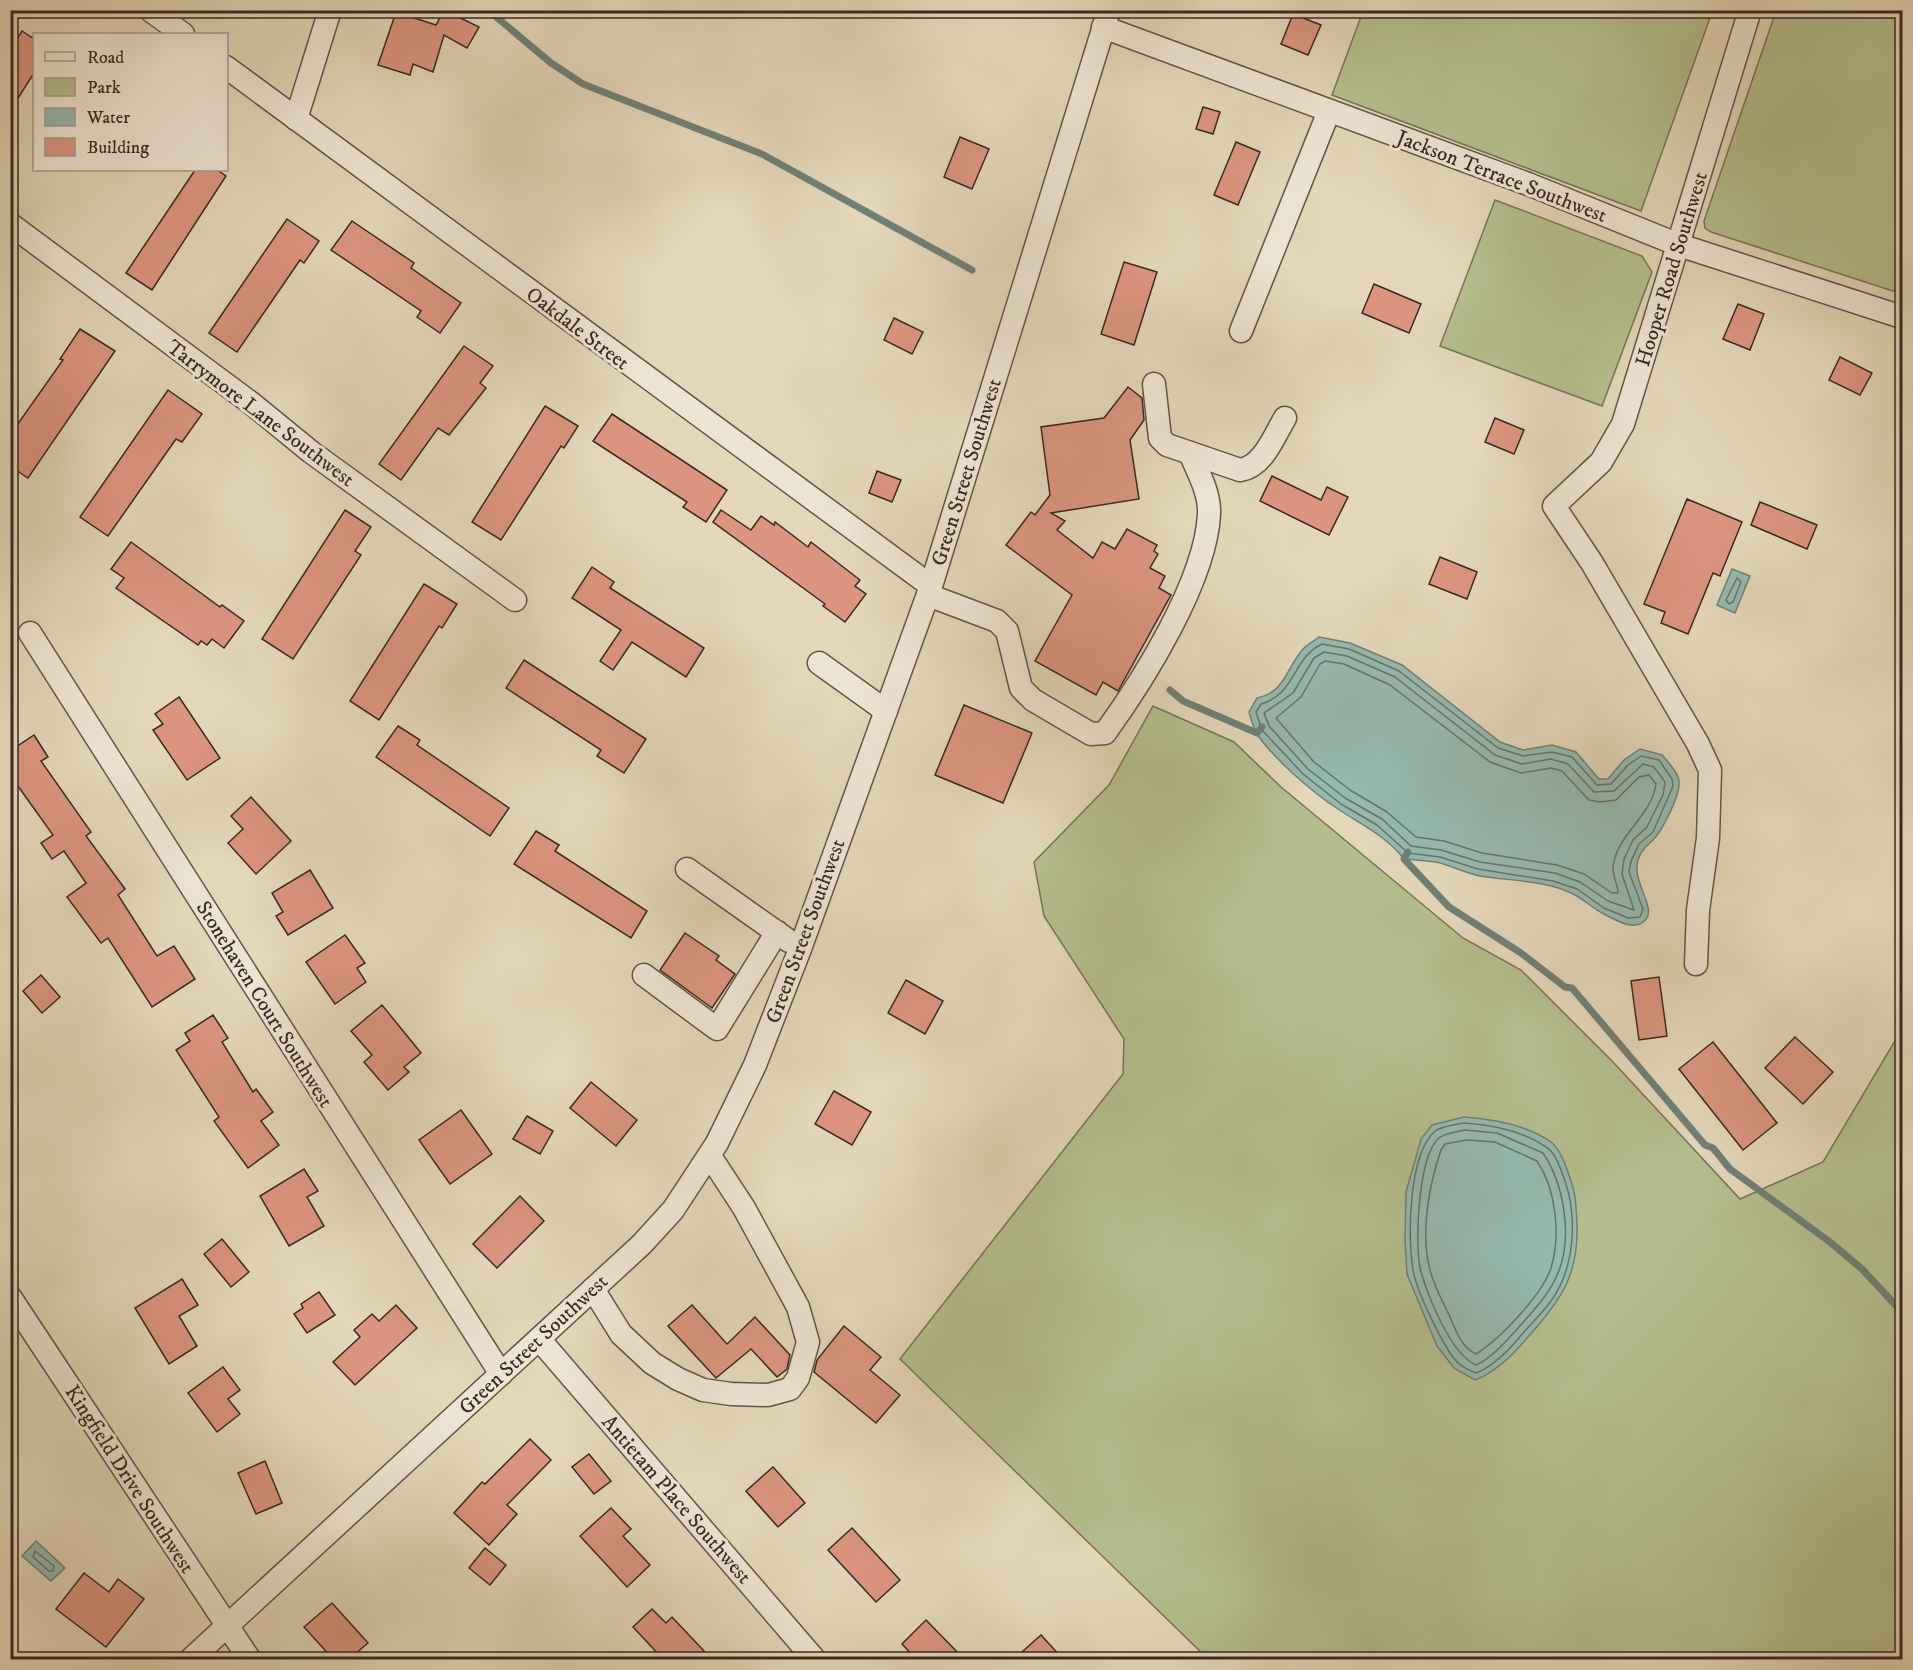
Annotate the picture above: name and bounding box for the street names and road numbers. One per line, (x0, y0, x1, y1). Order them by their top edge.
street label: Jackson Terrace Southwest (1391, 124, 1611, 229)
street label: Hooper Road Southwest (1630, 169, 1714, 370)
street label: Oakdale Street (521, 282, 634, 376)
street label: Tarrymore Lane Southwest (161, 335, 360, 493)
street label: Green Street Southwest (926, 375, 1008, 569)
street label: Green Street Southwest (760, 835, 851, 1027)
street label: Stonehaven Court Southwest (190, 896, 339, 1113)
street label: Green Street Southwest (454, 1269, 614, 1421)
street label: Kingfield Drive Southwest (59, 1381, 200, 1579)
street label: Antietam Place Southwest (596, 1410, 757, 1590)

